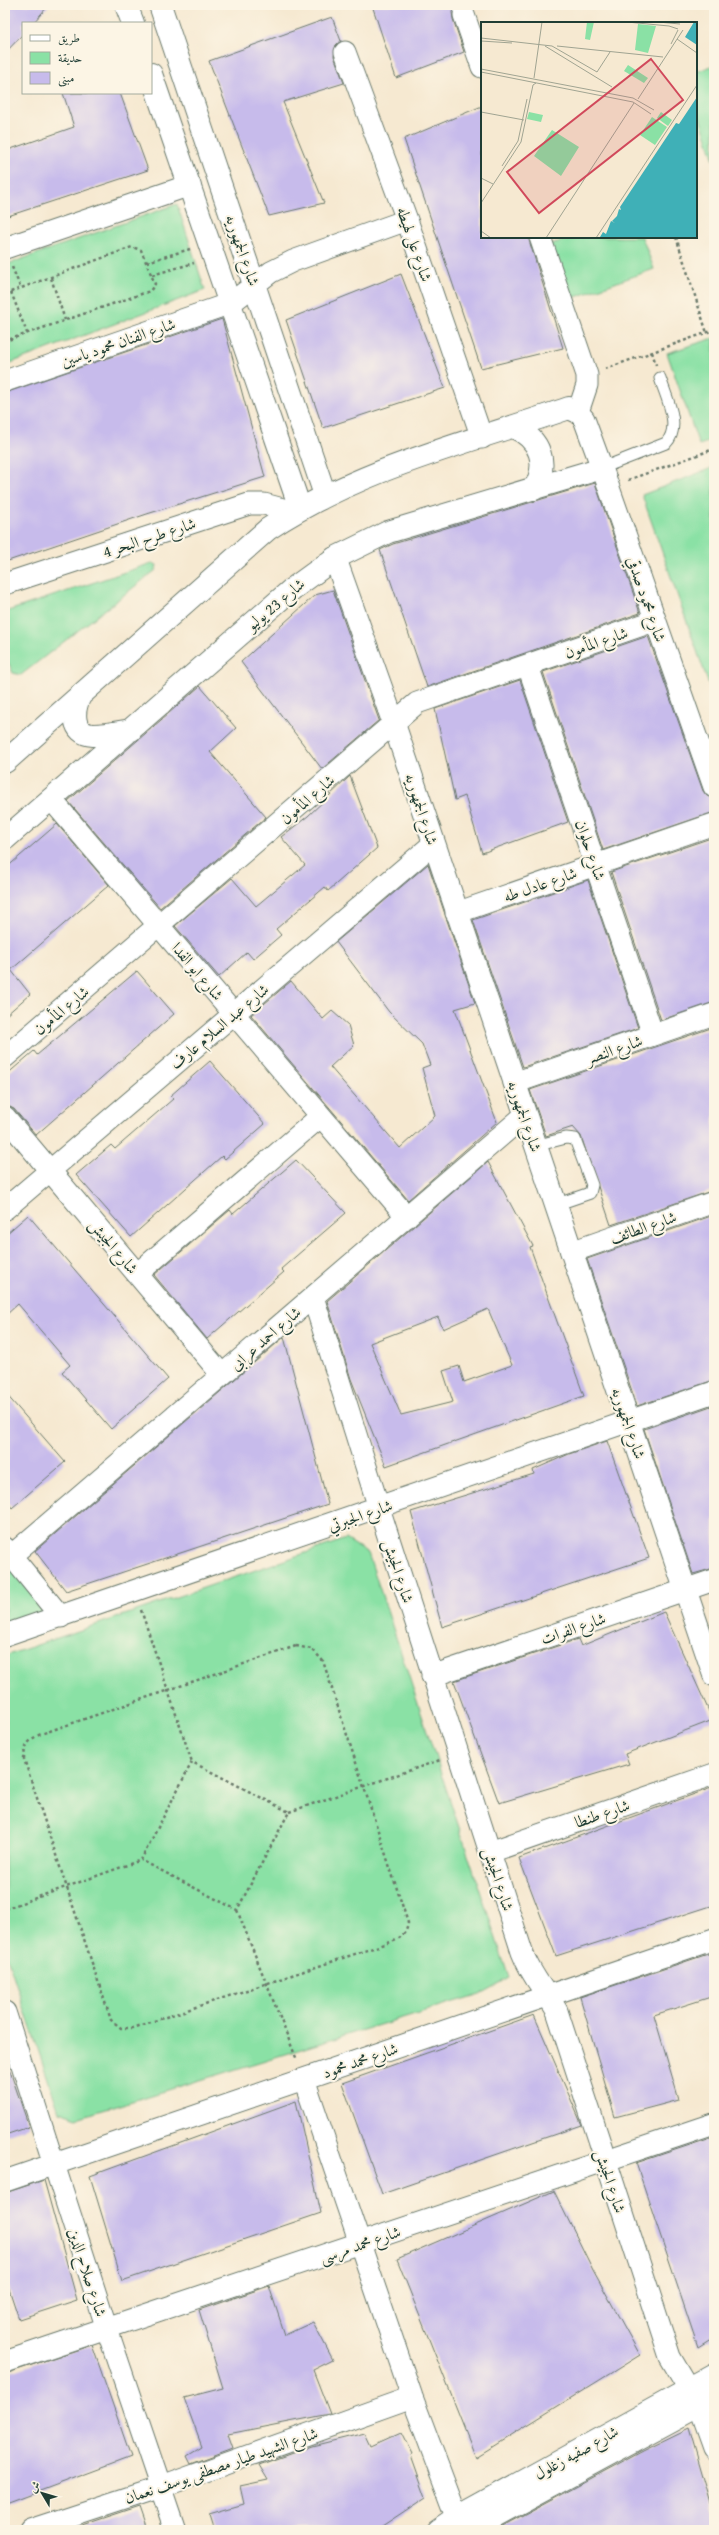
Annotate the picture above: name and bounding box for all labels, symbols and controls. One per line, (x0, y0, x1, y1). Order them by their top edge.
legend (22, 22, 152, 94)
inset map (481, 22, 697, 238)
text: طريق (58, 29, 80, 46)
text: حديقة (58, 49, 82, 66)
text: مبنى (58, 69, 74, 87)
street label: شارع على لهيطه (389, 203, 439, 285)
street label: شارع الجمهوريه (218, 211, 266, 290)
street label: شارع الفنان محمود ياسين (57, 311, 179, 375)
street label: شارع طرح البحر 4 (99, 511, 200, 566)
street label: شارع محمود صدقي (619, 553, 673, 646)
street label: شارع 23 يوليو (239, 572, 311, 639)
street label: شارع المأمون (561, 620, 632, 666)
street label: شارع المأمون (274, 768, 341, 831)
street label: شارع الجمهوريه (397, 770, 445, 849)
street label: شارع حلوان (568, 816, 613, 884)
street label: شارع عادل طه (500, 860, 581, 910)
street label: شارع ابو الفدا (165, 936, 230, 1007)
street label: شارع عبد السلام عارف (164, 977, 276, 1077)
street label: شارع المأمون (28, 980, 95, 1042)
street label: شارع النصر (581, 1028, 646, 1072)
street label: شارع الجمهوريه (500, 1077, 548, 1156)
street label: شارع الطائف (606, 1204, 680, 1251)
street label: شارع الجيش (82, 1213, 144, 1280)
street label: شارع احمد عرابى (224, 1300, 307, 1377)
street label: شارع الجمهوريه (604, 1384, 652, 1463)
street label: شارع الجبرتي (324, 1493, 396, 1539)
street label: شارع الجيش (375, 1536, 421, 1607)
street label: شارع الفرات (537, 1606, 609, 1652)
street label: شارع طنطا (571, 1792, 633, 1835)
street label: شارع الجيش (475, 1844, 521, 1915)
street label: شارع محمد محمود (319, 2036, 402, 2086)
street label: شارع الجيش (587, 2146, 633, 2217)
street label: شارع محمد مرسى (316, 2219, 404, 2271)
street label: شارع صلاح الدين (59, 2224, 114, 2321)
street label: شارع صفيه زغلول (529, 2419, 624, 2487)
street label: شارع الشهيد طيار مصطفى يوسف نعمان (121, 2421, 322, 2511)
north arrow (22, 2473, 62, 2513)
text: ش (24, 2478, 44, 2496)

